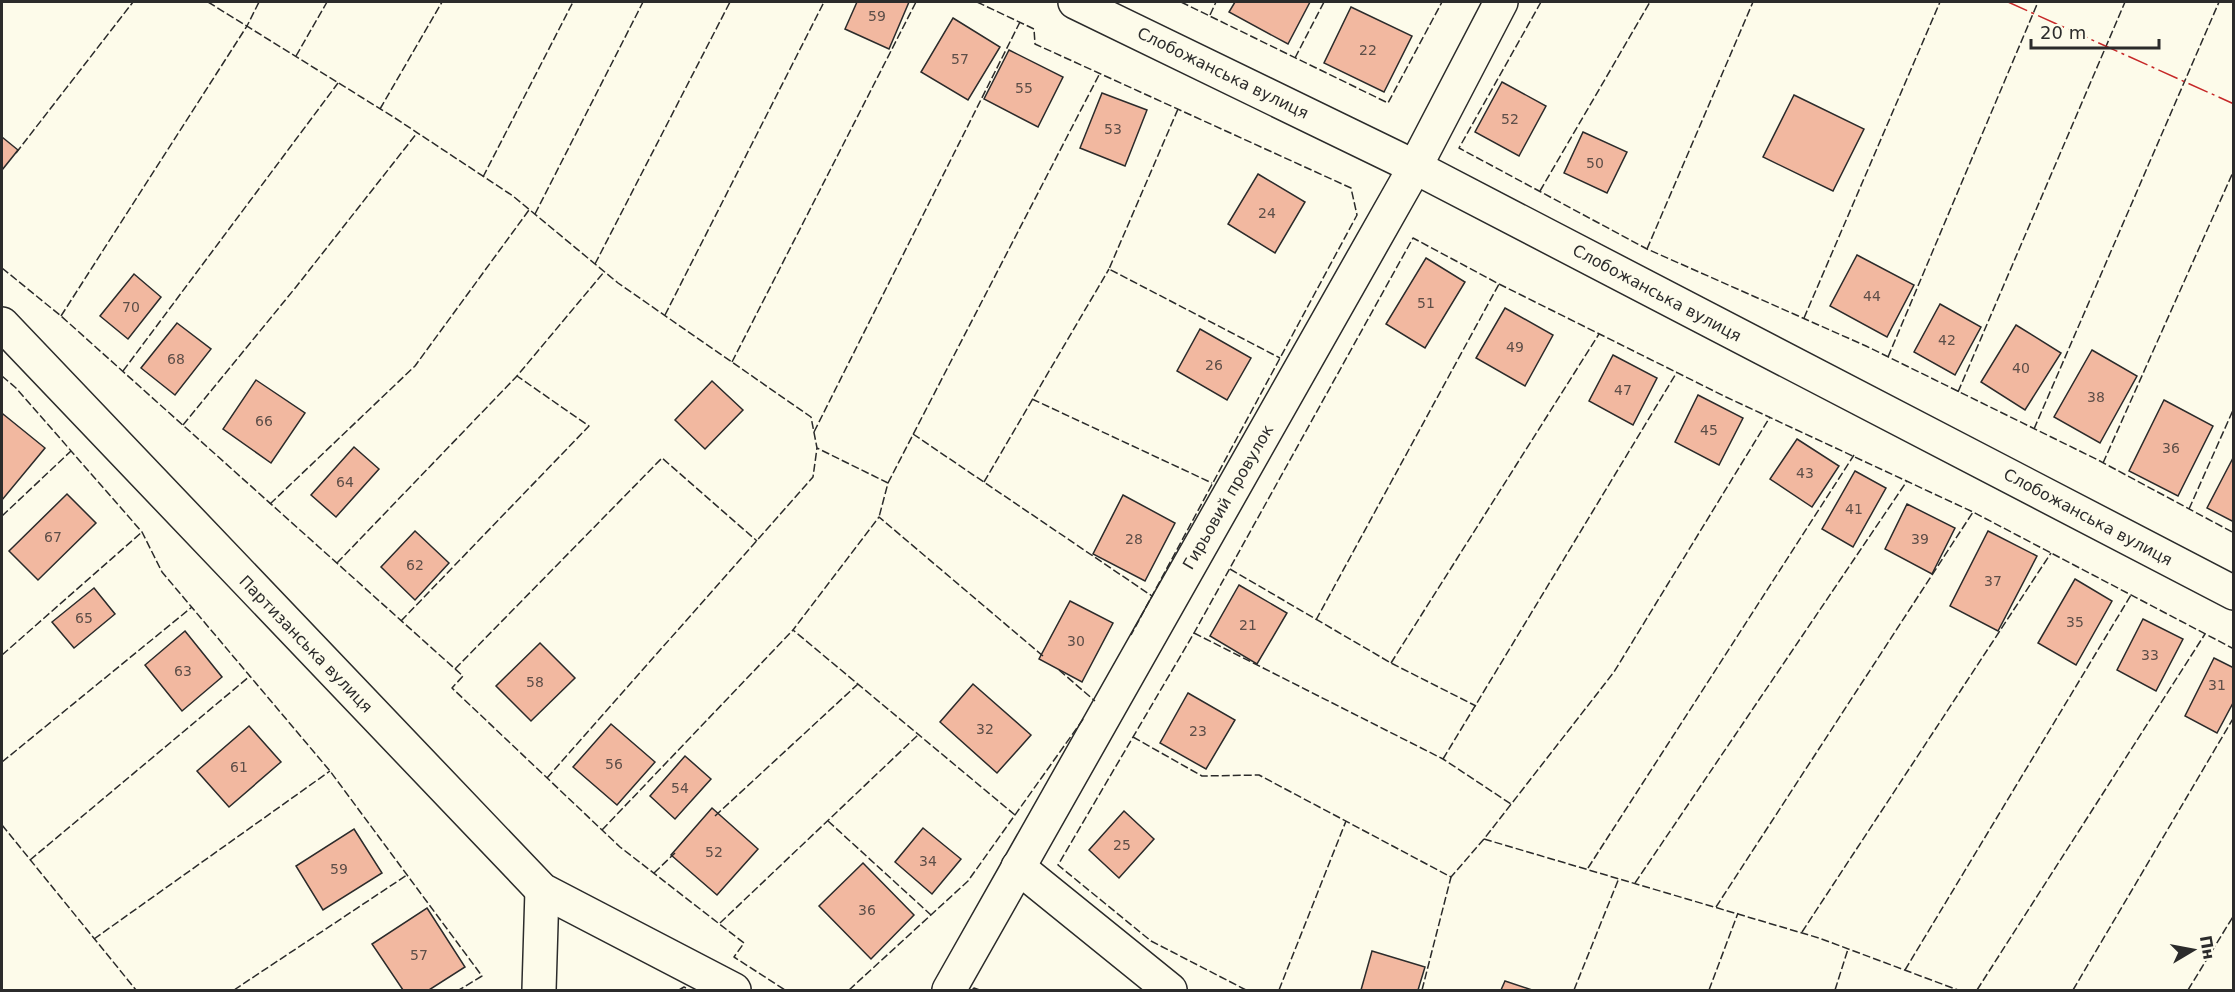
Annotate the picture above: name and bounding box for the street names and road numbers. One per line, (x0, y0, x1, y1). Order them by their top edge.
street label: Слобожанська вулиця (1134, 23, 1312, 123)
street label: Слобожанська вулиця (1569, 240, 1745, 346)
street label: Гирьовий провулок (1179, 421, 1277, 573)
street label: Слобожанська вулиця (2000, 464, 2176, 570)
street label: Партизанська вулиця (235, 571, 377, 717)

